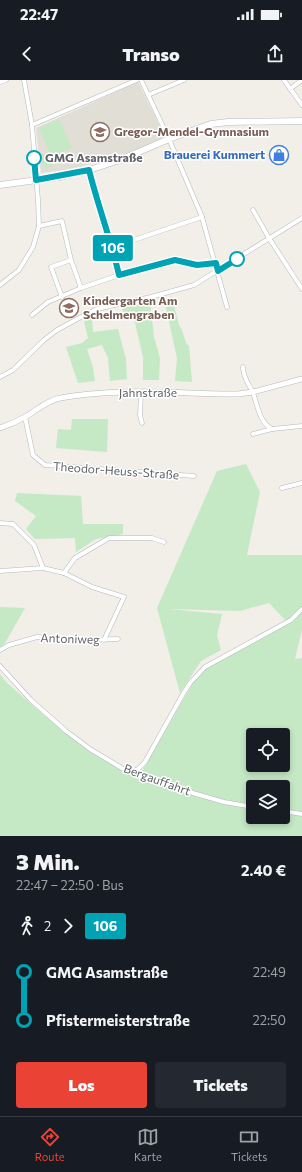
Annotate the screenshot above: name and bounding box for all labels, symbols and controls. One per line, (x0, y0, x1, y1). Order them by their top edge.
text: 22:47 (20, 5, 58, 23)
icon: back (16, 43, 38, 65)
text: Transo (122, 43, 180, 65)
icon: share (264, 43, 286, 65)
school or university icon: Gregor-Mendel-Gymnasium (89, 121, 111, 143)
place label: Gregor-Mendel-Gymnasium (114, 124, 269, 138)
shop icon: Brauerei Kummert (268, 144, 290, 166)
place label: Brauerei Kummert (164, 147, 265, 161)
marker: GMG Asamstraße (26, 150, 42, 166)
place label: GMG Asamstraße (45, 150, 143, 164)
line badge: 106 (90, 235, 136, 261)
text: 106 (101, 239, 125, 256)
unlabelled marker (229, 251, 245, 267)
place label: Kindergarten Am Schelmengraben (83, 293, 177, 321)
school or university icon: Kindergarten Am Schelmengraben (58, 297, 80, 319)
street label: Jahnstraße (119, 385, 177, 400)
street label: Theodor-Heuss-Straße (53, 459, 180, 481)
street label: Antoniweg (40, 630, 100, 646)
map controls (246, 728, 290, 824)
button: locate (246, 728, 290, 772)
street label: Bergauffahrt (122, 760, 193, 798)
button: layers (246, 780, 290, 824)
text: 3 Min. (16, 848, 80, 875)
text: 2.40 € (241, 861, 286, 879)
text: 22:47 – 22:50 · Bus (16, 877, 124, 893)
icon: walk (16, 915, 38, 937)
icon: forward (57, 915, 79, 937)
text: 106 (93, 917, 118, 934)
text: 2 (44, 918, 51, 934)
text: GMG Asamstraße (46, 963, 168, 981)
text: 22:49 (253, 964, 286, 980)
text: Pfistermeisterstraße (46, 1011, 190, 1029)
text: 22:50 (253, 1012, 286, 1028)
button: Los (16, 1062, 147, 1108)
button: Tickets (155, 1062, 286, 1108)
tab: Route (35, 1126, 65, 1163)
tab: Karte (134, 1126, 162, 1163)
tab: Tickets (231, 1126, 267, 1163)

